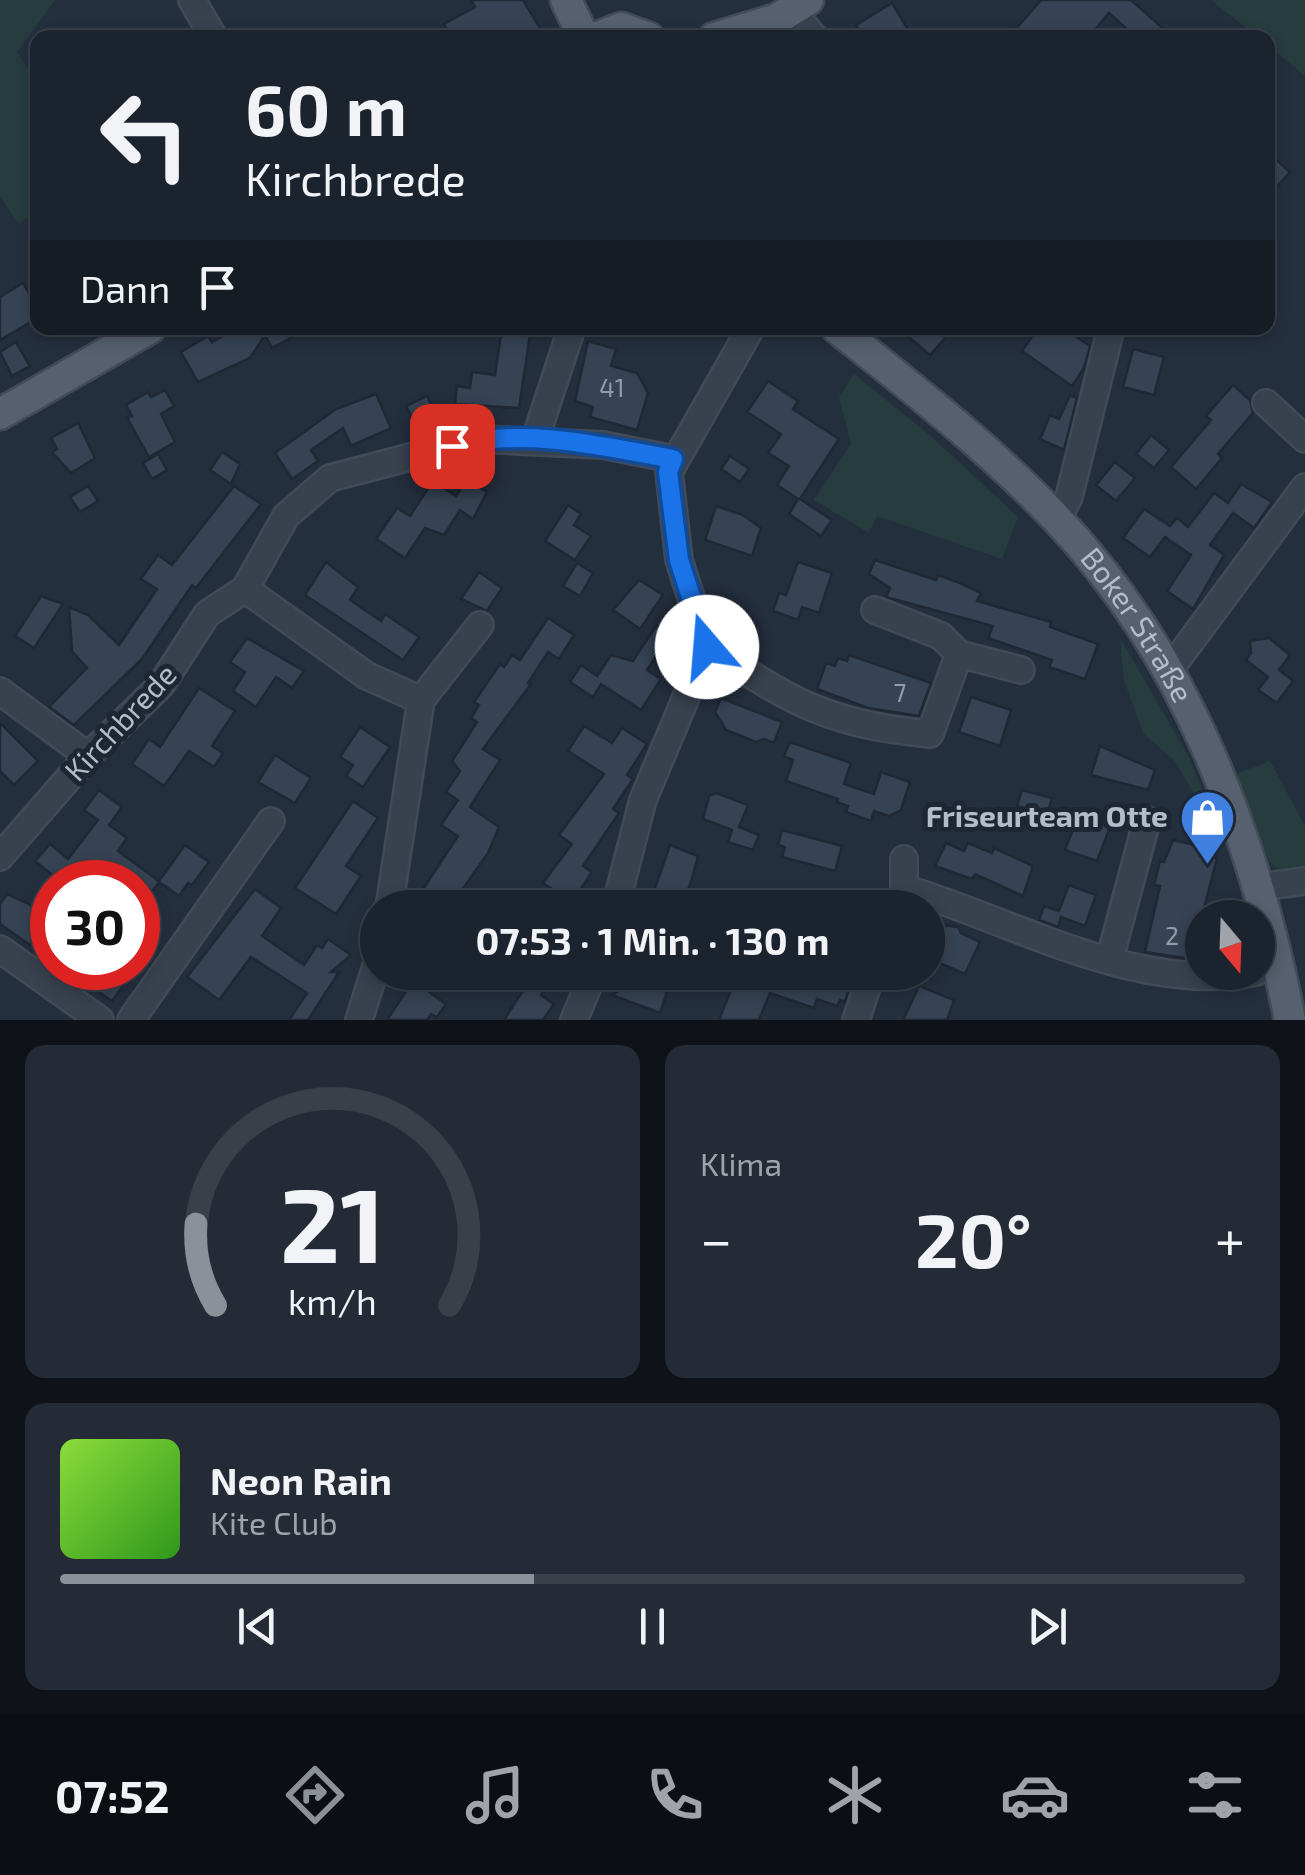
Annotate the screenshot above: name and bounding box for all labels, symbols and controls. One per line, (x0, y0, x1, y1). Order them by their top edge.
text: 60 m (245, 66, 407, 150)
icon: left (80, 70, 210, 200)
text: Kirchbrede (245, 151, 466, 205)
icon: arrive (190, 260, 245, 315)
text: Dann (80, 265, 170, 311)
house number: 41 (599, 372, 625, 402)
pin (410, 404, 495, 489)
icon: arrive (425, 419, 480, 474)
street label: Boker Straße (1074, 540, 1202, 708)
position arrow (655, 595, 759, 699)
street label: Kirchbrede (56, 656, 183, 788)
house number: 7 (894, 677, 907, 707)
shop icon: Friseurteam Otte (1177, 787, 1237, 866)
place label: Friseurteam Otte (926, 797, 1168, 833)
speed limit sign: 30 (30, 860, 160, 990)
north arrow (1185, 900, 1275, 990)
map controls (1185, 900, 1275, 990)
text: 07:53 · 1 Min. · 130 m (476, 917, 829, 963)
house number: 2 (1165, 920, 1179, 950)
text: Klima (700, 1144, 782, 1182)
text: 21 (280, 1159, 385, 1284)
text: 20° (915, 1193, 1032, 1283)
text: − (700, 1205, 732, 1271)
text: + (1215, 1205, 1245, 1271)
text: km/h (288, 1279, 377, 1322)
text: Neon Rain (210, 1457, 392, 1503)
text: Kite Club (210, 1503, 338, 1541)
icon: previous (230, 1599, 285, 1654)
icon: pause (625, 1599, 680, 1654)
icon: next (1020, 1599, 1075, 1654)
icon: directions (280, 1760, 350, 1830)
icon: music (460, 1760, 530, 1830)
icon: phone (640, 1760, 710, 1830)
icon: climate (820, 1760, 890, 1830)
icon: car (1000, 1760, 1070, 1830)
icon: filters (1180, 1760, 1250, 1830)
text: 07:52 (55, 1768, 170, 1822)

